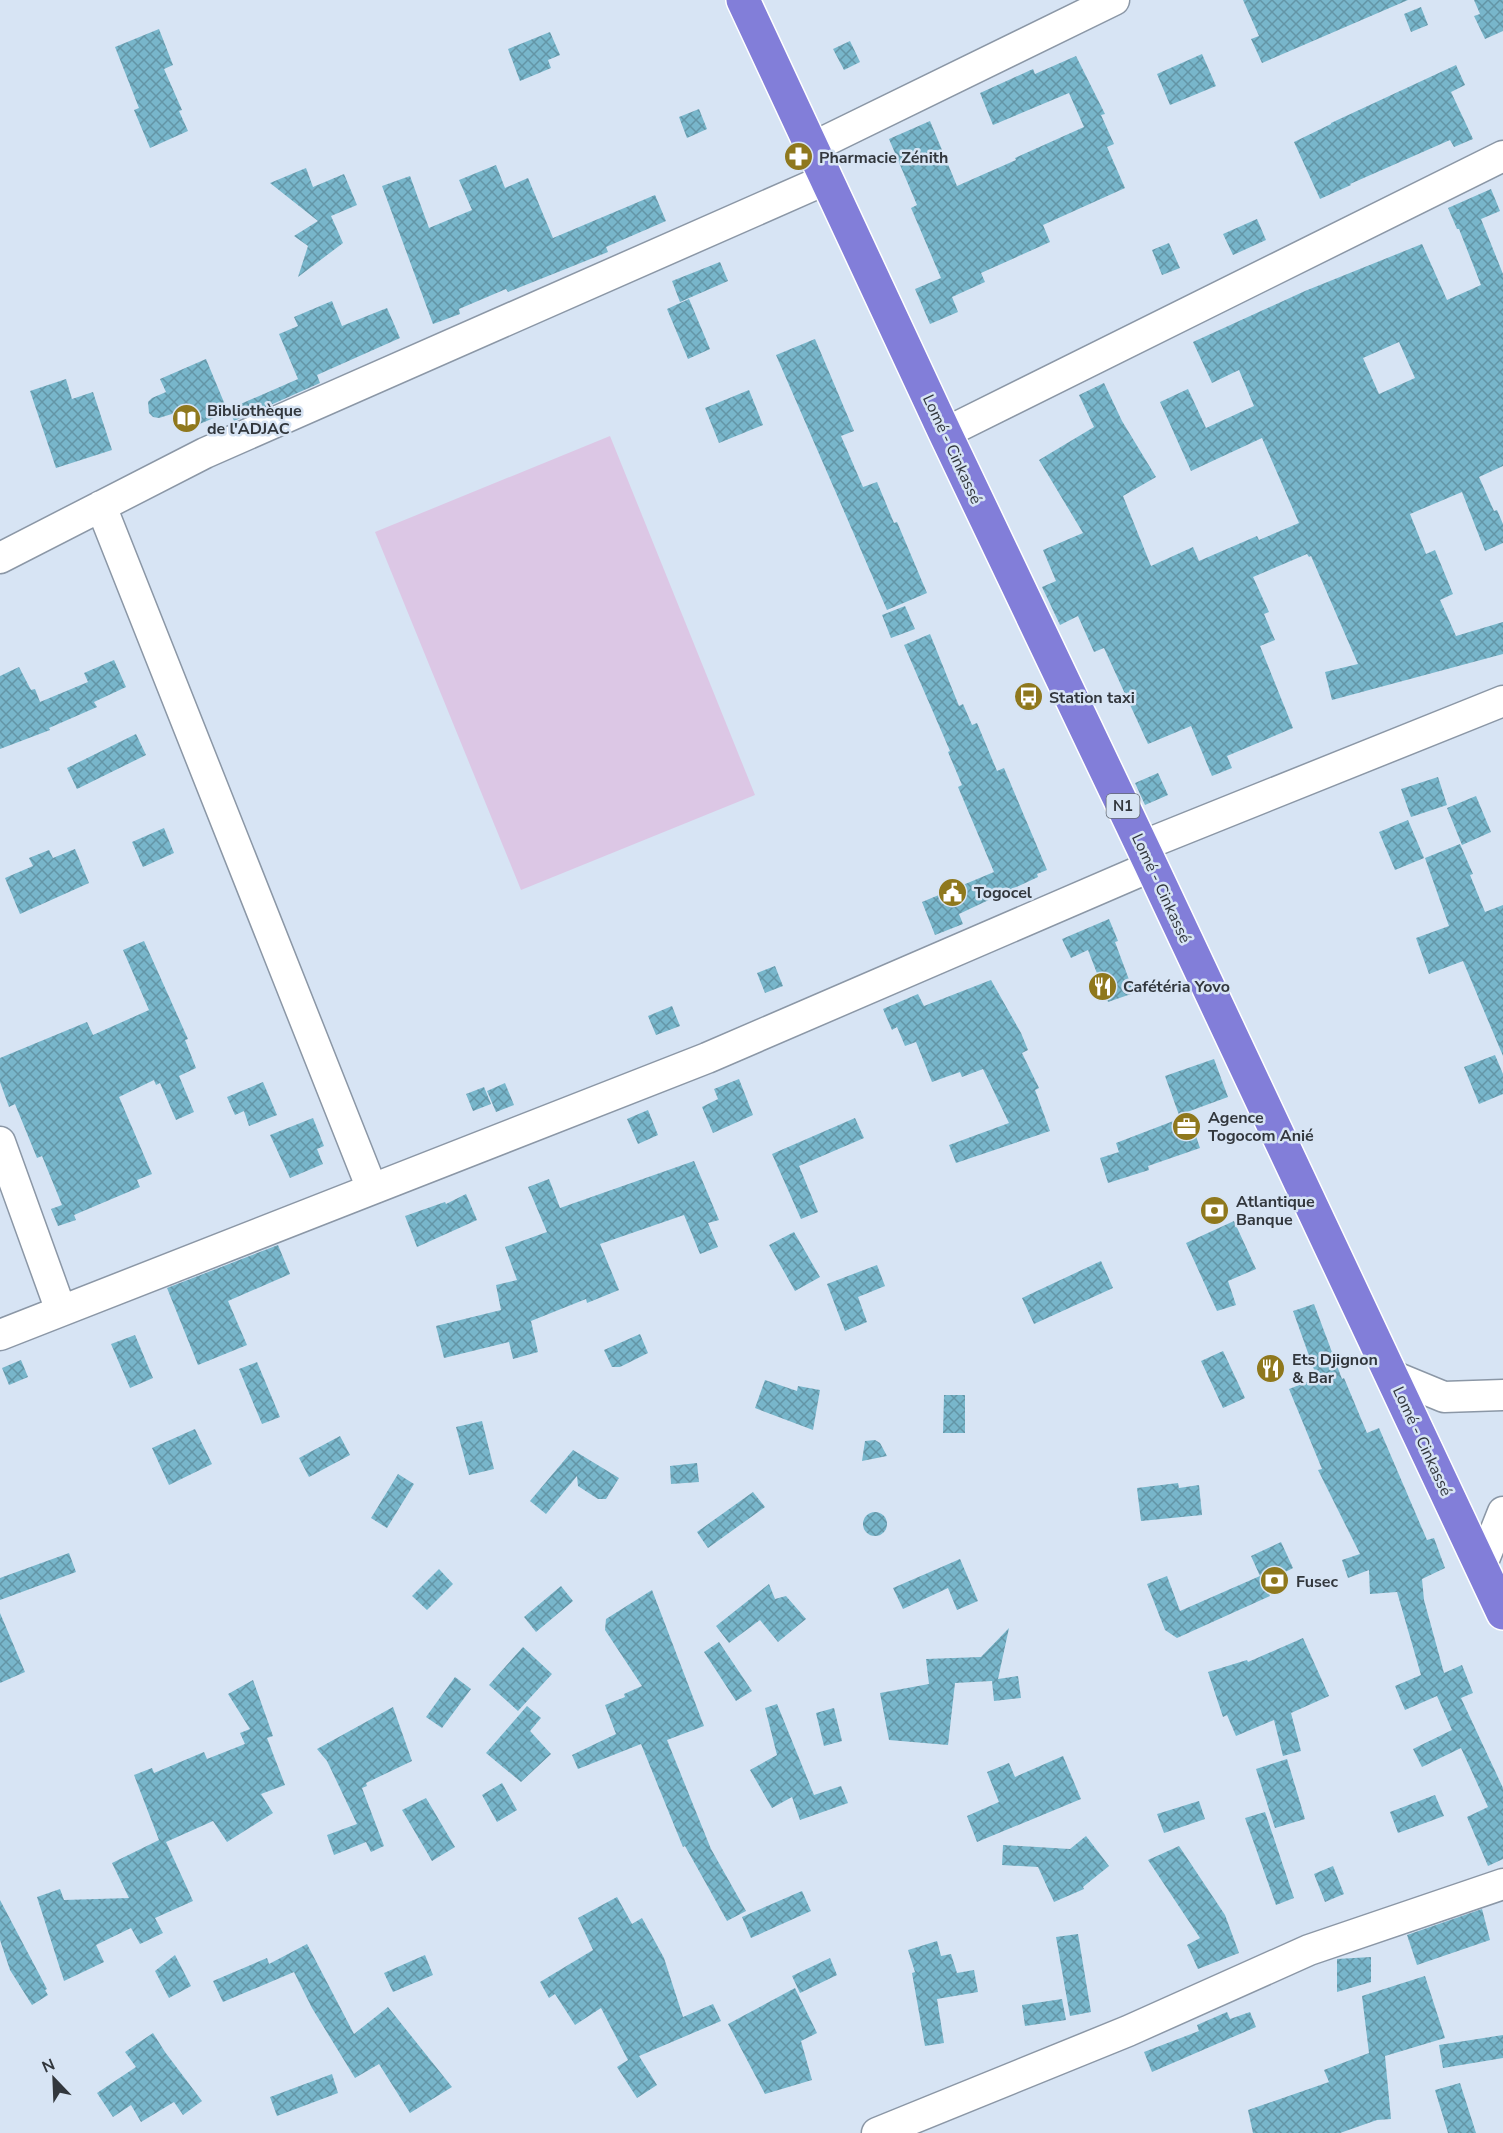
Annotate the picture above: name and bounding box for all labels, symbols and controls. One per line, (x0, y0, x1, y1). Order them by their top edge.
pharmacy icon: Pharmacie Zénith (782, 141, 814, 173)
place label: Pharmacie Zénith (819, 147, 948, 169)
street label: Lomé - Cinkassé (917, 391, 987, 508)
place label: Bibliothèque de l'ADJAC (207, 400, 302, 440)
library icon: Bibliothèque de l'ADJAC (170, 403, 202, 435)
bus stop icon: Station taxi (1012, 681, 1044, 713)
place label: Station taxi (1049, 687, 1135, 709)
road number: N1 (1106, 794, 1140, 818)
street label: Lomé - Cinkassé (1126, 830, 1196, 947)
public building icon: Togocel (937, 876, 969, 908)
place label: Togocel (974, 882, 1032, 904)
restaurant icon: Cafétéria Yovo (1086, 970, 1118, 1002)
place label: Cafétéria Yovo (1123, 976, 1230, 998)
place label: Agence Togocom Anié (1208, 1107, 1314, 1147)
office icon: Agence Togocom Anié (1171, 1110, 1203, 1142)
place label: Atlantique Banque (1236, 1191, 1315, 1231)
bank icon: Atlantique Banque (1199, 1194, 1231, 1226)
place label: Ets Djignon & Bar (1292, 1349, 1378, 1389)
restaurant icon: Ets Djignon & Bar (1255, 1352, 1287, 1384)
street label: Lomé - Cinkassé (1387, 1383, 1457, 1500)
bank icon: Fusec (1259, 1565, 1291, 1597)
place label: Fusec (1296, 1571, 1339, 1593)
north arrow (24, 2049, 84, 2109)
text: N (39, 2054, 58, 2079)

